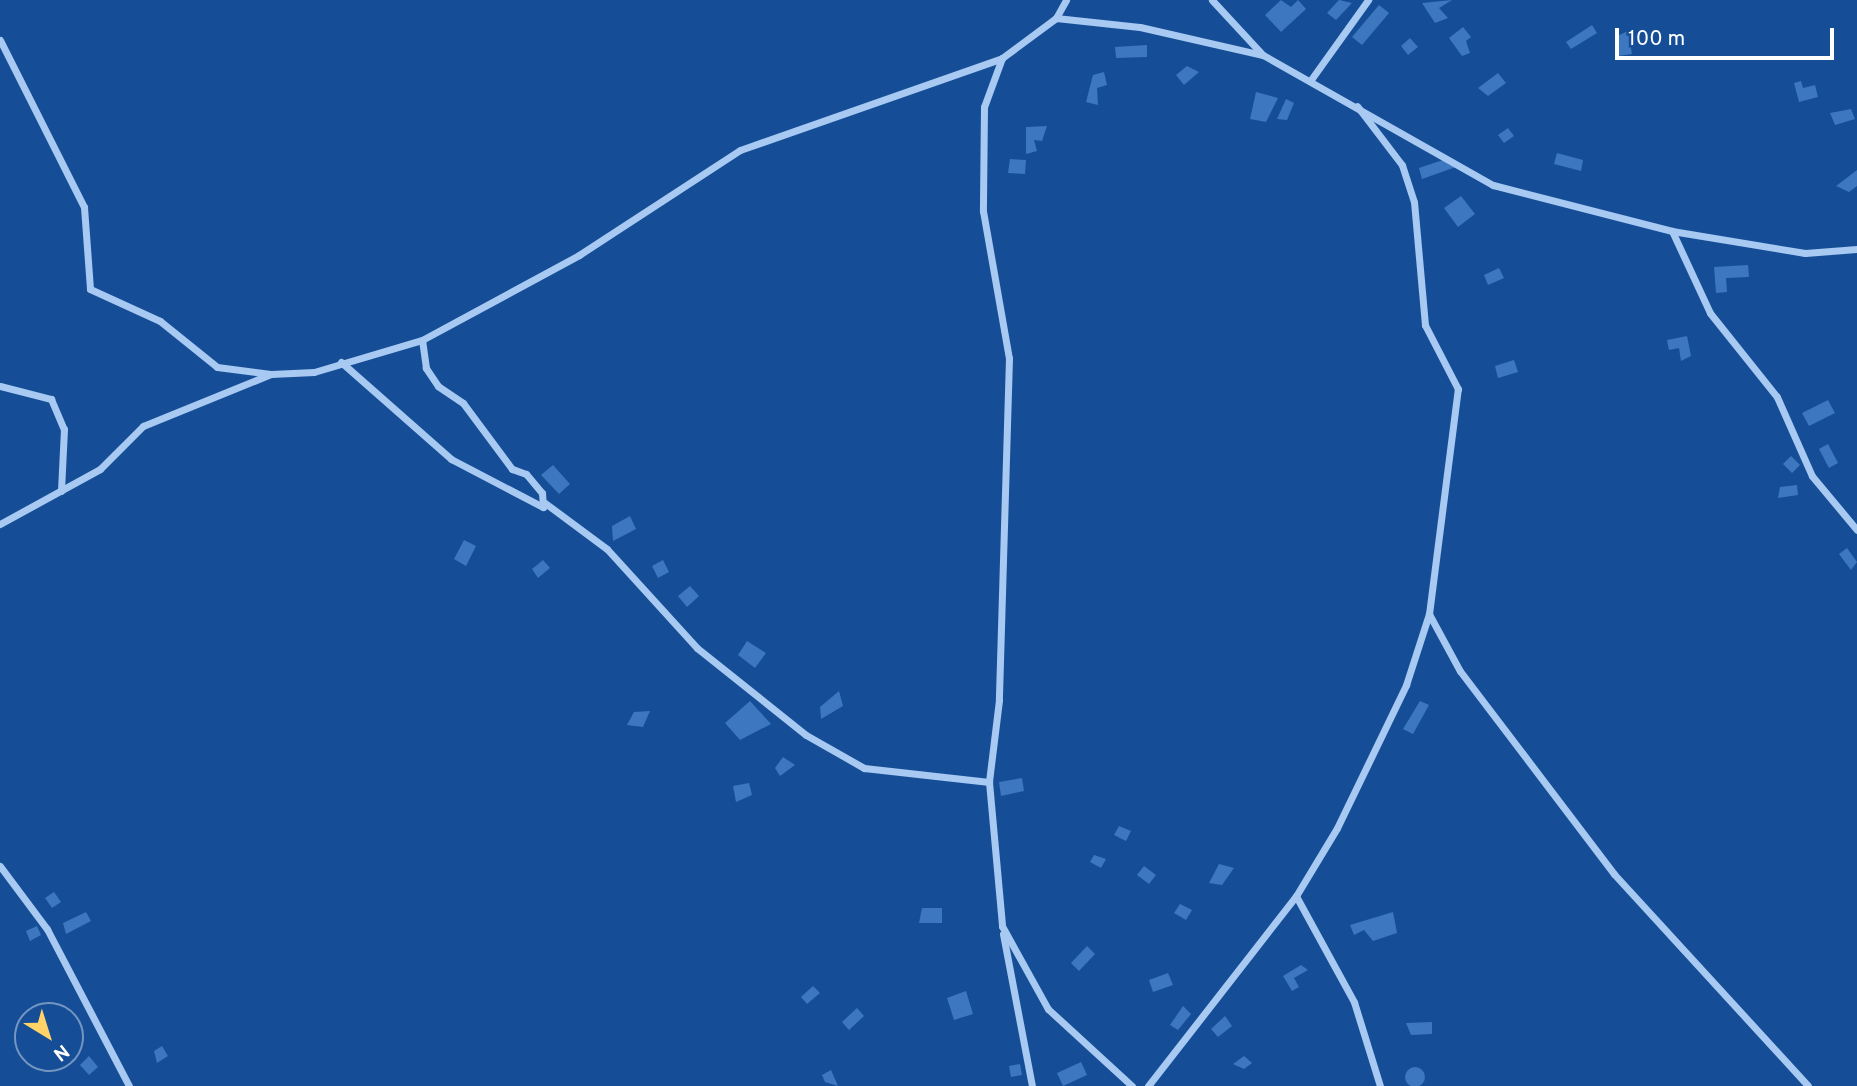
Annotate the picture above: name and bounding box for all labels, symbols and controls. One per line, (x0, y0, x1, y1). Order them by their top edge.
scale bar (1619, 14, 1838, 58)
text: 100 m (1628, 26, 1685, 53)
north arrow (14, 1002, 84, 1072)
text: N (48, 1038, 73, 1066)

